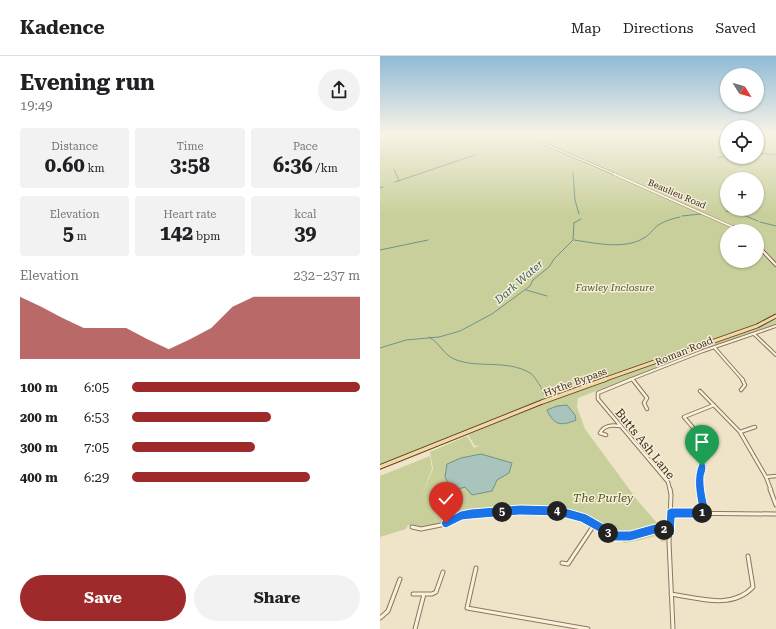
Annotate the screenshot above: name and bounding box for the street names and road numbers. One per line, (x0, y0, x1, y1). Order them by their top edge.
street label: Beaulieu Road (647, 177, 708, 211)
street label: Roman Road (654, 334, 715, 368)
street label: Hythe Bypass (542, 365, 608, 399)
street label: Butts Ash Lane (612, 406, 678, 482)

